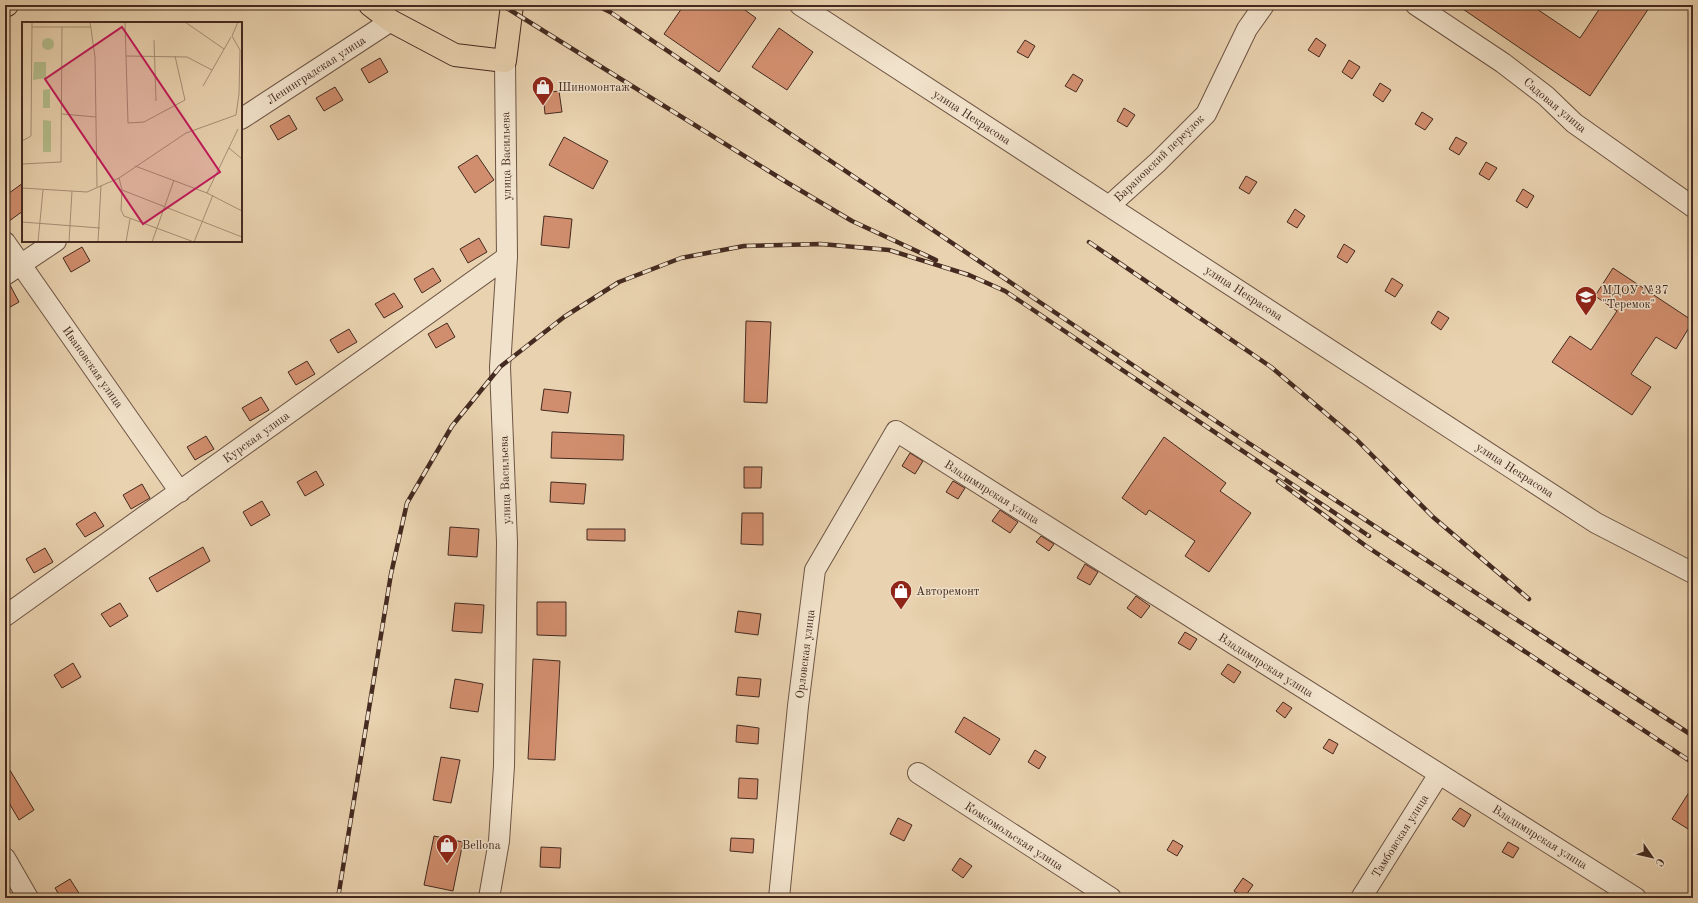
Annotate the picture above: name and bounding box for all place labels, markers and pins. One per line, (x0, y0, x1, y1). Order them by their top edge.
shop icon: Шиномонтаж (530, 74, 556, 107)
place label: Шиномонтаж (558, 82, 630, 94)
school or university icon: МДОУ №37 "Теремок" (1573, 284, 1599, 317)
place label: МДОУ №37 "Теремок" (1602, 285, 1669, 311)
shop icon: Авторемонт (888, 578, 914, 611)
place label: Авторемонт (916, 586, 980, 598)
shop icon: Bellona (434, 832, 460, 865)
place label: Bellona (462, 840, 501, 852)

